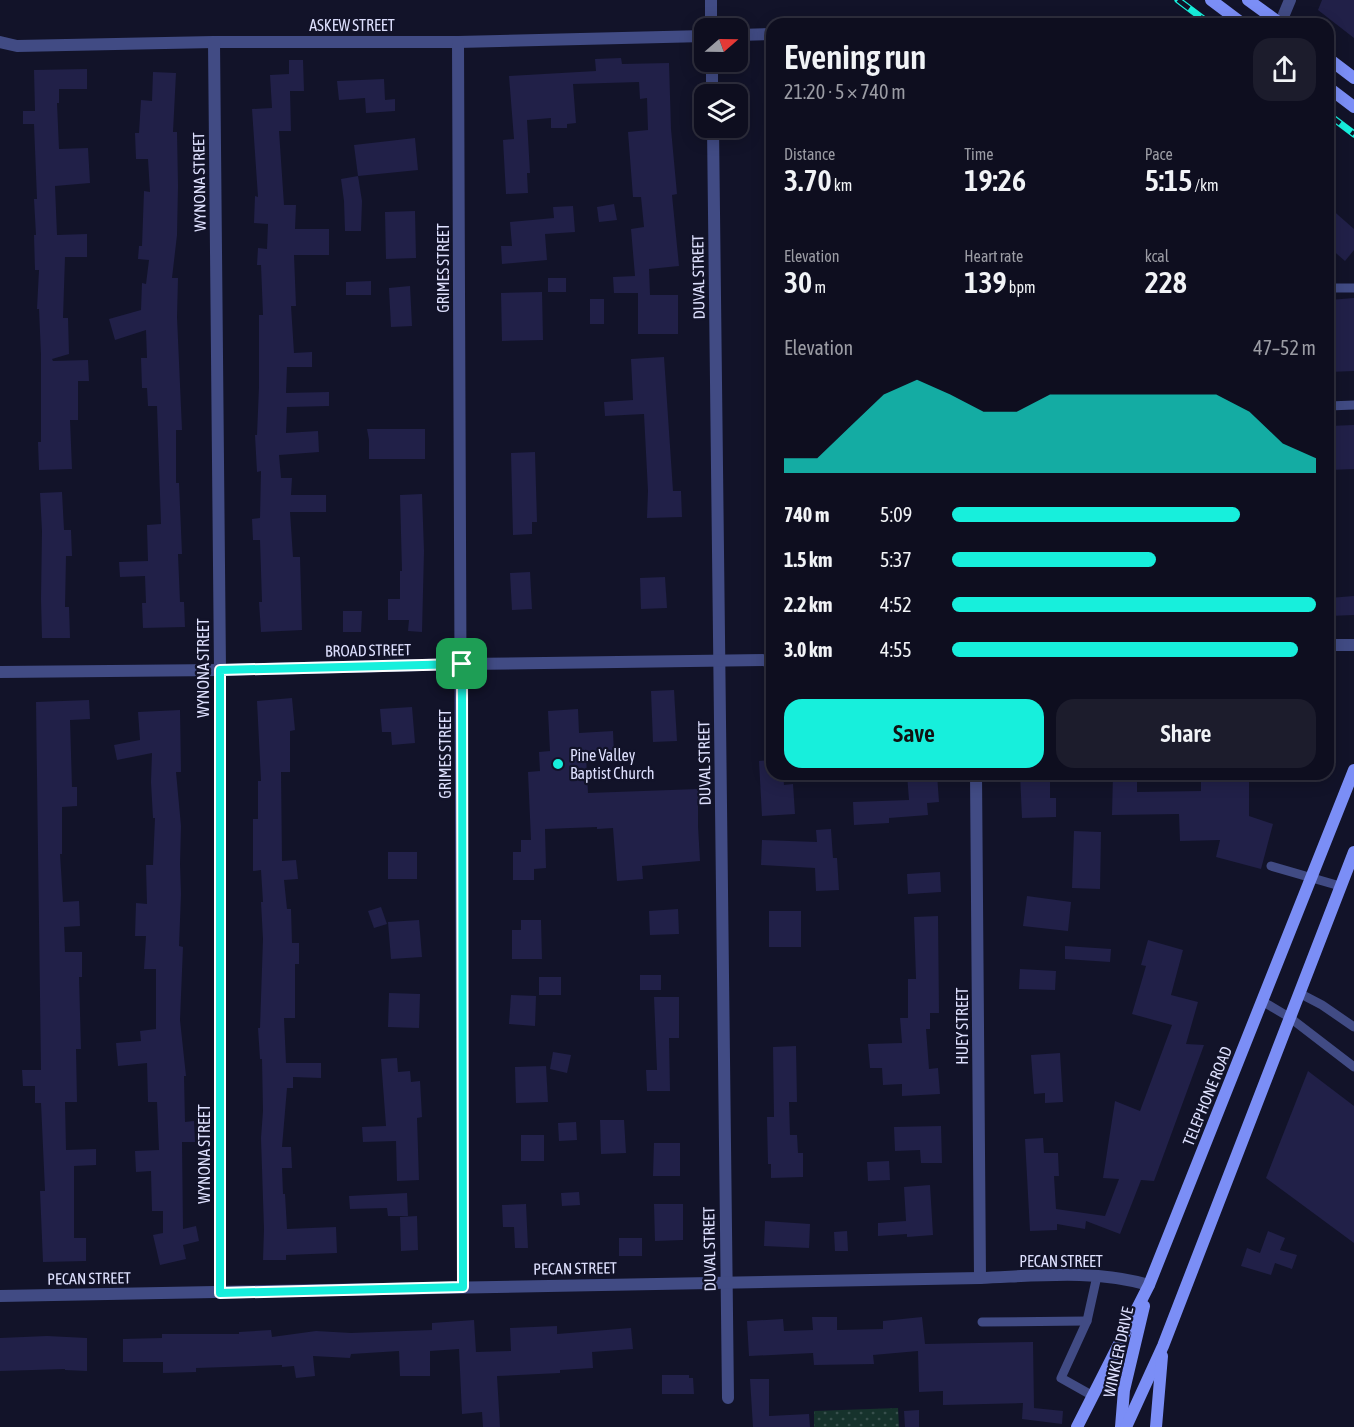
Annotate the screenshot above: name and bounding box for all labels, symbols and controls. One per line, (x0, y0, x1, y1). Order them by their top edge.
street label: ASKEW STREET (309, 16, 395, 34)
north arrow (694, 18, 748, 72)
map controls (694, 18, 748, 138)
text: Evening run (784, 38, 926, 76)
button: share (1253, 38, 1316, 101)
text: 21:20 · 5 × 740 m (784, 80, 906, 103)
button: layers (694, 84, 748, 138)
street label: WYNONA STREET (189, 132, 209, 232)
text: Distance (784, 145, 835, 163)
text: Time (964, 145, 994, 163)
text: Pace (1145, 145, 1173, 163)
text: 3.70 (784, 163, 832, 197)
text: 19:26 (964, 163, 1026, 197)
text: 5:15 (1145, 163, 1192, 197)
text: km (832, 176, 852, 194)
text: /km (1192, 176, 1218, 194)
street label: GRIMES STREET (434, 223, 452, 313)
street label: DUVAL STREET (688, 235, 708, 319)
text: Elevation (784, 247, 839, 265)
text: Heart rate (964, 247, 1023, 265)
text: kcal (1145, 247, 1169, 265)
text: 30 (784, 265, 812, 299)
text: 139 (964, 265, 1007, 299)
text: 228 (1145, 265, 1187, 299)
text: m (812, 278, 826, 296)
text: bpm (1007, 278, 1036, 296)
text: Elevation (784, 336, 853, 359)
text: 47–52 m (1253, 336, 1316, 359)
text: 740 m (784, 503, 829, 526)
text: 5:09 (880, 503, 912, 526)
text: 1.5 km (784, 548, 832, 571)
text: 5:37 (880, 548, 912, 571)
text: 2.2 km (784, 593, 832, 616)
text: 4:52 (880, 593, 912, 616)
street label: WYNONA STREET (194, 618, 212, 718)
pin (436, 638, 487, 689)
text: 3.0 km (784, 638, 832, 661)
text: 4:55 (880, 638, 912, 661)
street label: BROAD STREET (325, 640, 411, 660)
icon: arrive (445, 647, 478, 680)
button: Save (784, 699, 1044, 768)
button: Share (1056, 699, 1316, 768)
street label: GRIMES STREET (436, 709, 454, 799)
street label: DUVAL STREET (694, 721, 714, 805)
place label: Pine Valley Baptist Church (570, 746, 654, 783)
marker: Pine Valley Baptist Church (551, 757, 565, 771)
street label: HUEY STREET (953, 987, 971, 1065)
street label: TELEPHONE ROAD (1179, 1044, 1235, 1148)
street label: WYNONA STREET (195, 1104, 213, 1204)
street label: DUVAL STREET (699, 1207, 719, 1291)
street label: PECAN STREET (1019, 1252, 1103, 1270)
street label: PECAN STREET (533, 1258, 617, 1278)
street label: PECAN STREET (47, 1268, 131, 1288)
street label: WINKLER DRIVE (1100, 1305, 1136, 1399)

